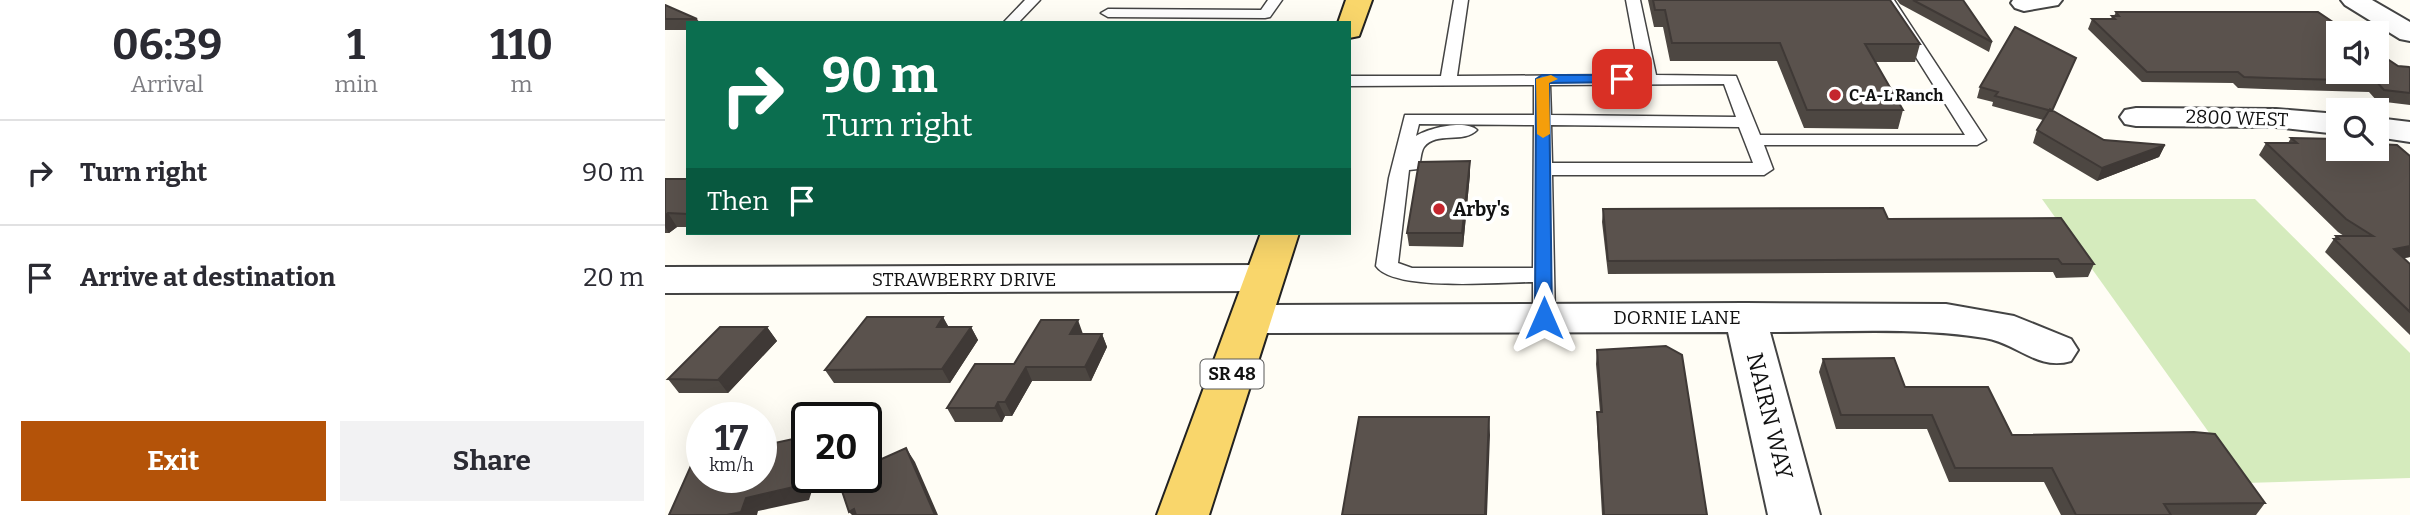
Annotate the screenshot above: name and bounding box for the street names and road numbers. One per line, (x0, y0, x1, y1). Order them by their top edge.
street label: 2800 WEST (2185, 105, 2289, 131)
street label: STRAWBERRY DRIVE (872, 268, 1056, 291)
street label: DORNIE LANE (1613, 306, 1741, 329)
street label: NAIRN WAY (1741, 350, 1799, 483)
road number: SR 48 (1201, 360, 1263, 388)

